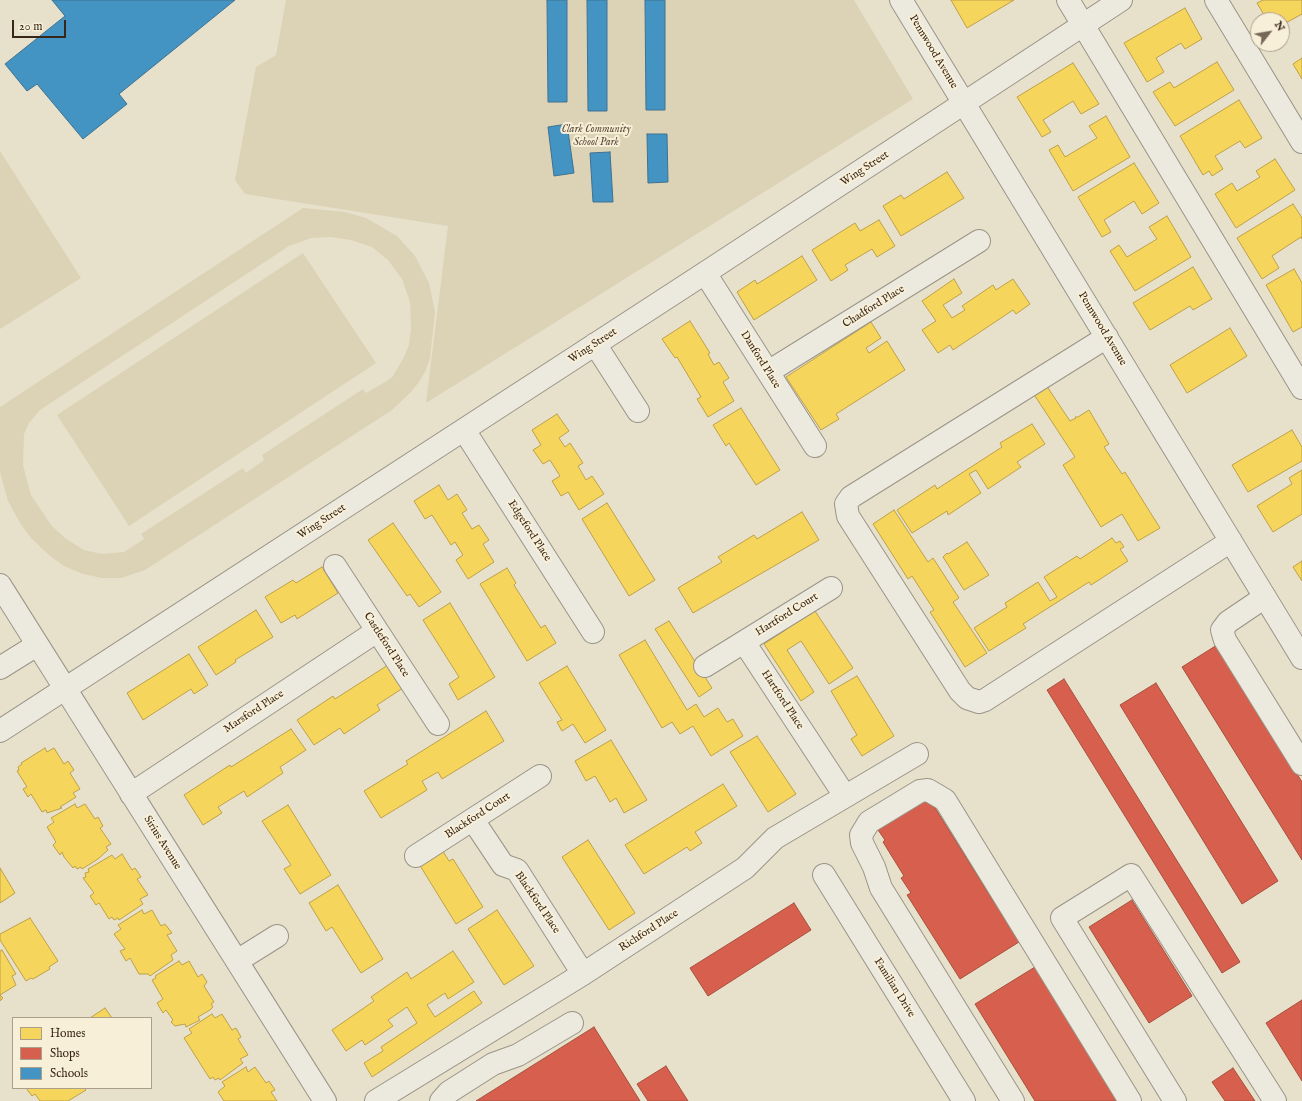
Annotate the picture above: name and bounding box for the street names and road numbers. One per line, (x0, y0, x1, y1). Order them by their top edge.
street label: Pennwood Avenue (906, 13, 960, 91)
street label: Wing Street (838, 148, 892, 190)
street label: Chadford Place (841, 283, 907, 331)
street label: Pennwood Avenue (1075, 290, 1129, 368)
street label: Wing Street (566, 325, 620, 367)
street label: Danford Place (737, 329, 783, 391)
street label: Edgeford Place (504, 498, 554, 564)
street label: Wing Street (295, 501, 349, 543)
street label: Hartford Court (753, 590, 821, 640)
street label: Castleford Place (360, 610, 412, 680)
street label: Hartford Place (758, 668, 806, 732)
street label: Marsford Place (221, 688, 287, 736)
street label: Blackford Court (443, 790, 513, 842)
street label: Sirius Avenue (140, 814, 184, 872)
street label: Blackford Place (511, 870, 563, 936)
street label: Richford Place (617, 907, 681, 955)
street label: Familian Drive (870, 956, 918, 1020)

